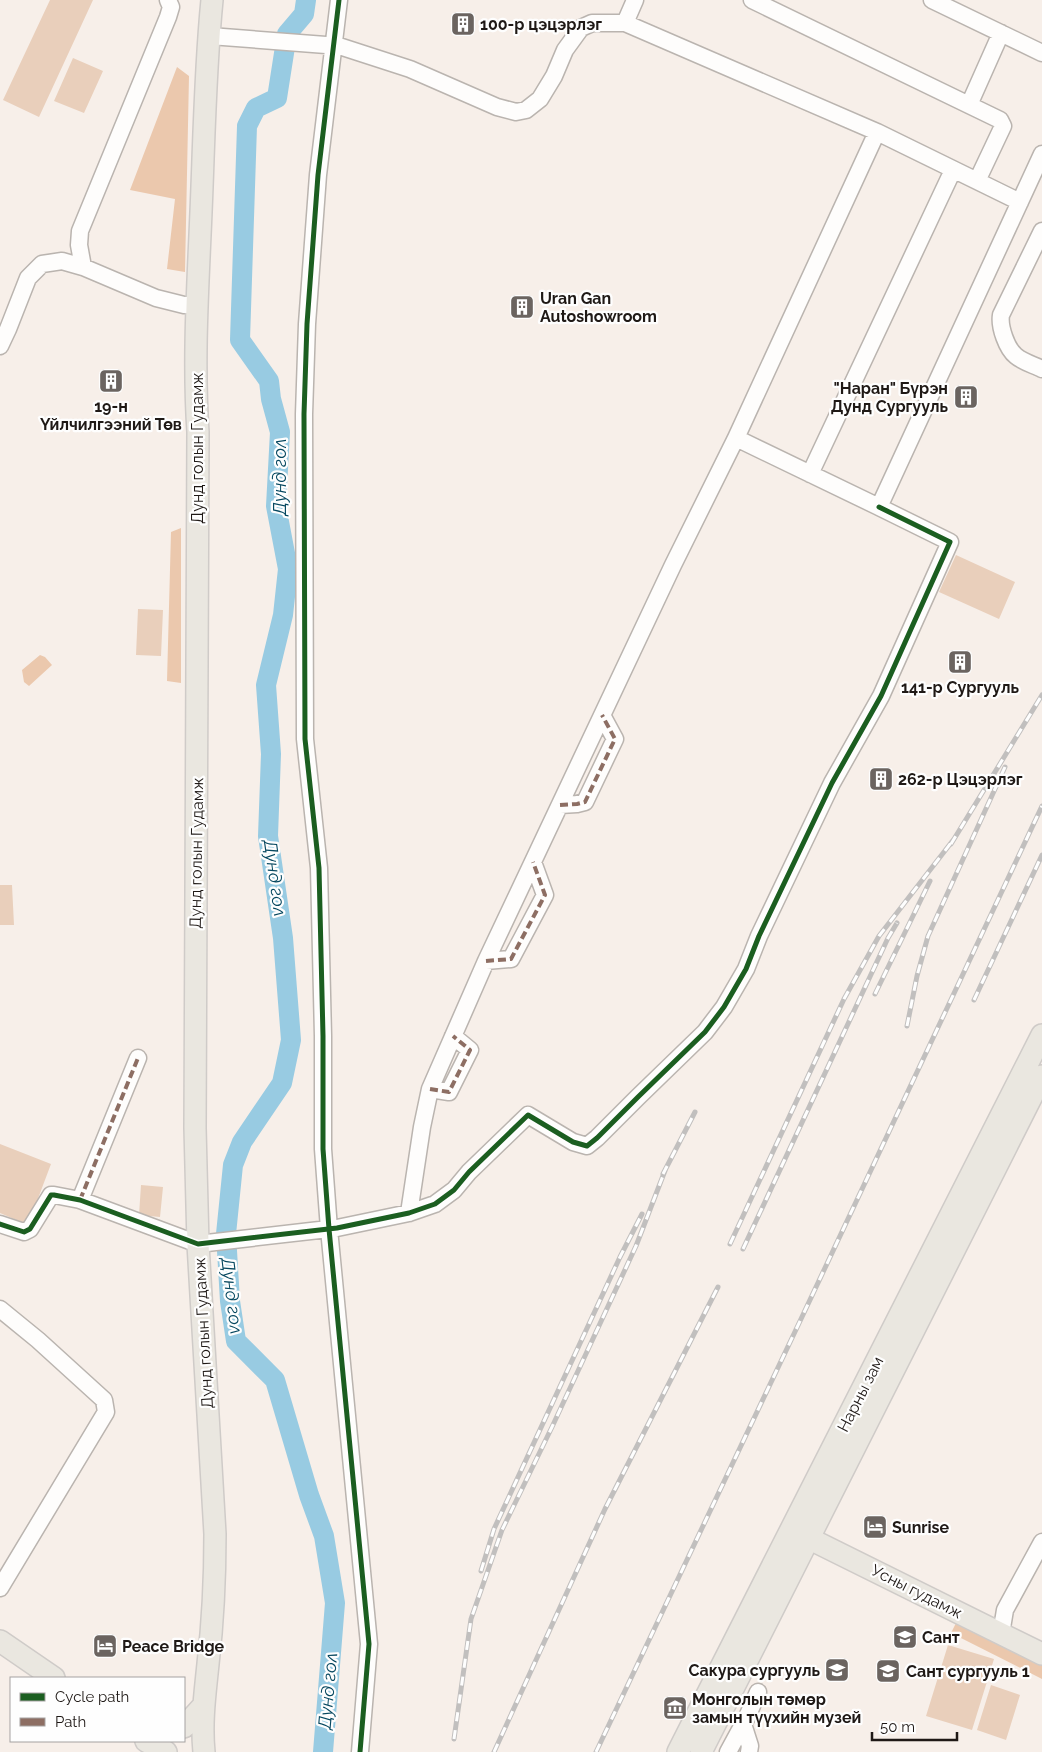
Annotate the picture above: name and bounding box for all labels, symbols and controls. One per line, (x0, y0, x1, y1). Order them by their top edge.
building icon: 100-р цэцэрлэг (450, 11, 476, 37)
place label: 100-р цэцэрлэг (480, 15, 602, 34)
place label: Uran Gan Autoshowroom (540, 289, 657, 326)
building icon: Uran Gan Autoshowroom (509, 294, 535, 320)
building icon: 19-н Үйлчилгээний Төв (98, 368, 124, 394)
street label: Дунд голын Гудамж (188, 372, 207, 524)
place label: "Наран" Бүрэн Дунд Сургууль (831, 379, 948, 416)
building icon: "Наран" Бүрэн Дунд Сургууль (953, 384, 979, 410)
place label: 19-н Үйлчилгээний Төв (40, 397, 182, 434)
water label: Дунд гол (269, 438, 290, 517)
building icon: 141-р Сургууль (947, 649, 973, 675)
place label: 141-р Сургууль (901, 678, 1019, 697)
building icon: 262-р Цэцэрлэг (868, 766, 894, 792)
place label: 262-р Цэцэрлэг (898, 770, 1023, 789)
street label: Дунд голын Гудамж (186, 777, 207, 929)
water label: Дунд гол (260, 837, 291, 918)
water label: Дунд гол (217, 1255, 248, 1336)
street label: Дунд голын Гудамж (190, 1256, 217, 1409)
street label: Нарны зам (833, 1353, 887, 1435)
hotel icon: Sunrise (862, 1514, 888, 1540)
place label: Sunrise (892, 1518, 949, 1537)
street label: Усны гудамж (868, 1560, 966, 1623)
school or university icon: Сант (892, 1624, 918, 1650)
place label: Сант (922, 1628, 960, 1647)
hotel icon: Peace Bridge (92, 1633, 118, 1659)
place label: Peace Bridge (122, 1637, 225, 1656)
water label: Дунд гол (314, 1651, 341, 1731)
school or university icon: Сакура сургууль (824, 1657, 850, 1683)
school or university icon: Сант сургууль 1 (875, 1658, 901, 1684)
place label: Сакура сургууль (689, 1661, 821, 1680)
place label: Сант сургууль 1 (906, 1662, 1030, 1681)
legend (10, 1677, 185, 1742)
text: Cycle path (55, 1688, 129, 1706)
place label: Монголын төмөр замын түүхийн музей (692, 1690, 861, 1727)
museum icon: Монголын төмөр замын түүхийн музей (662, 1695, 688, 1721)
scale bar (872, 1710, 957, 1742)
text: Path (55, 1713, 86, 1731)
text: 50 m (880, 1718, 915, 1736)

